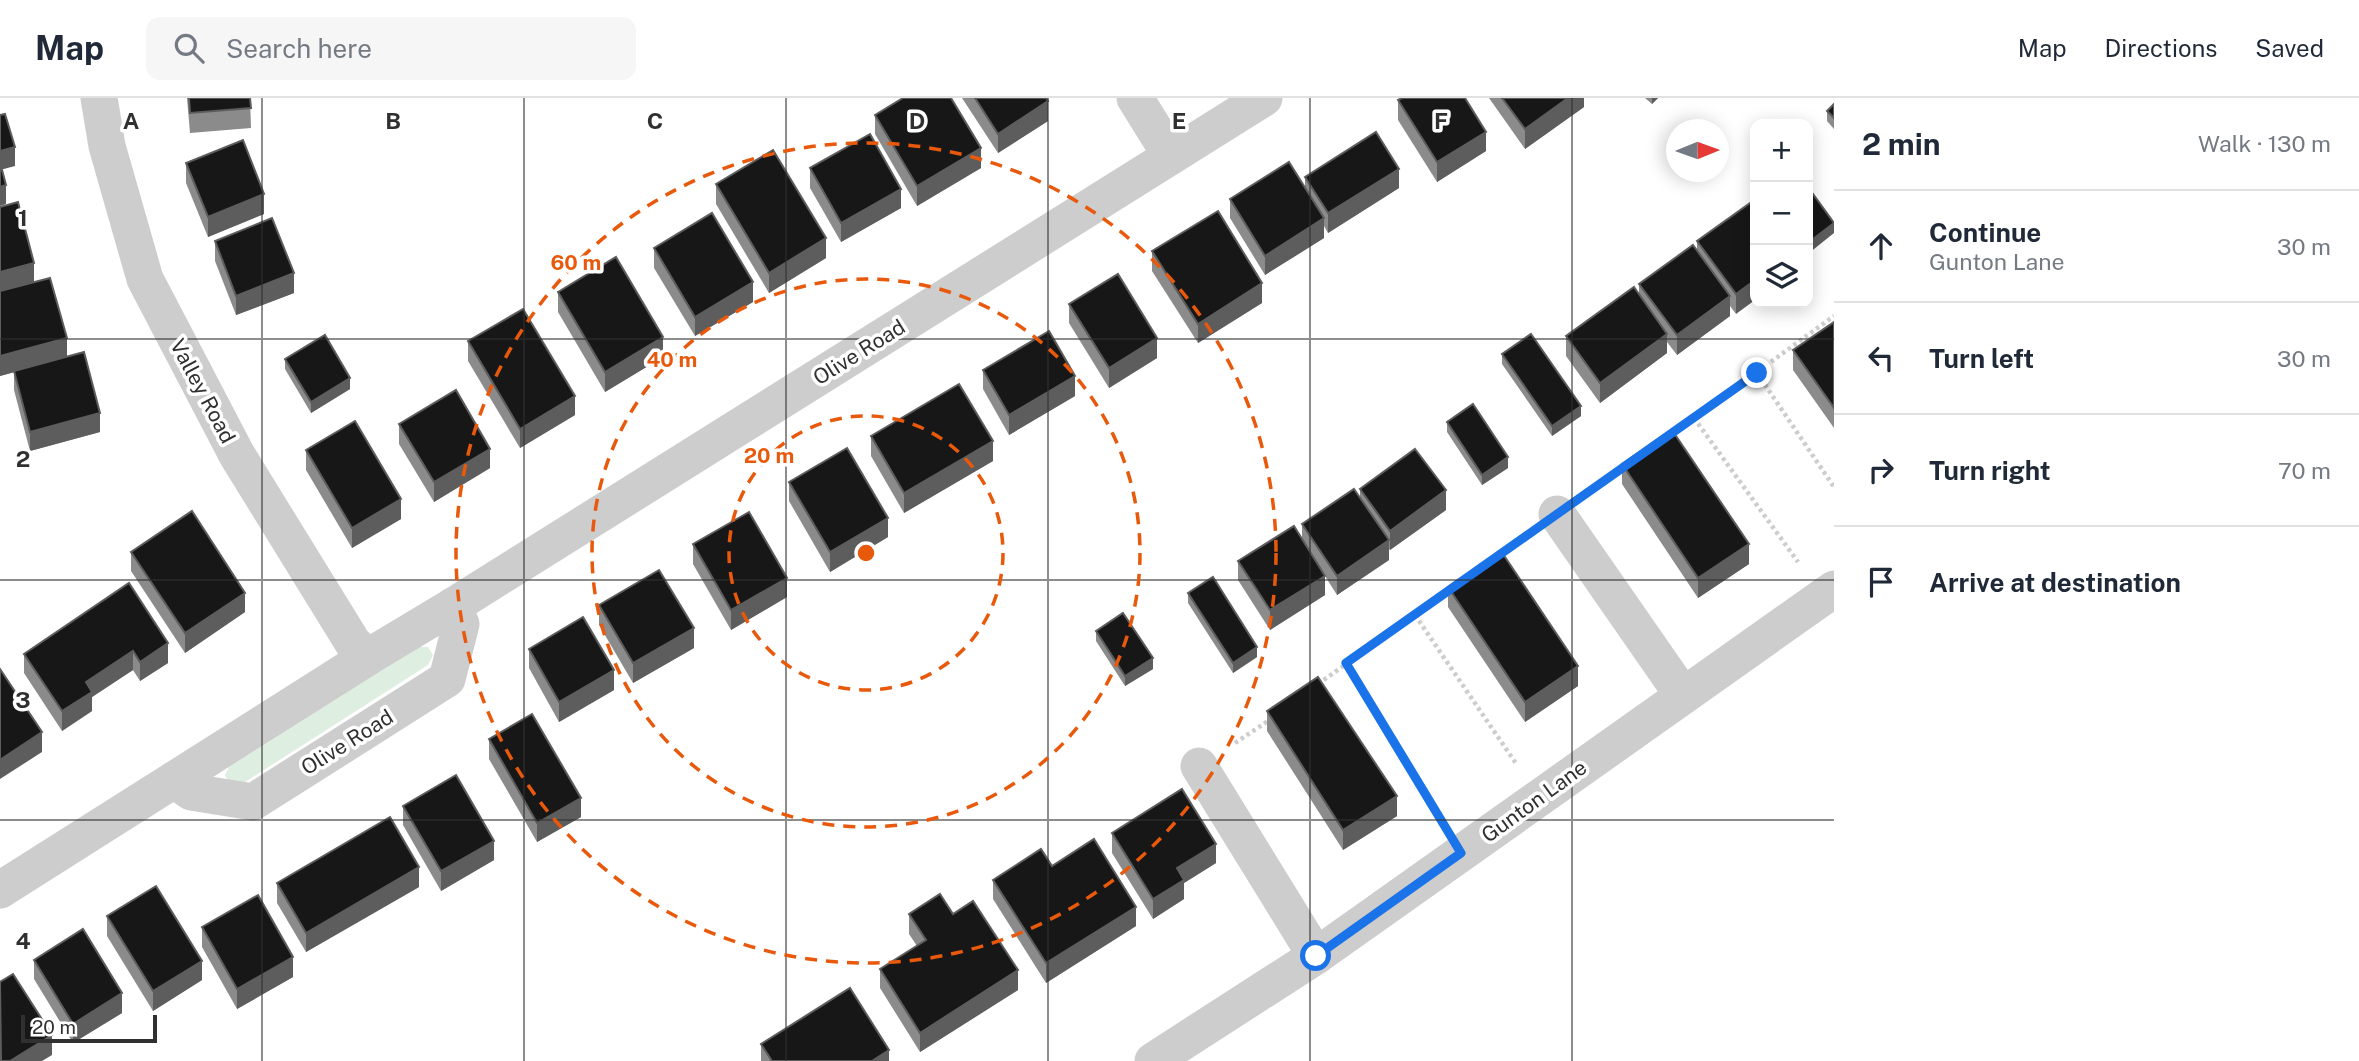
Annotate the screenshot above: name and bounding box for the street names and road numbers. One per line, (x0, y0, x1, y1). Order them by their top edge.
street label: Olive Road (808, 314, 910, 390)
street label: Valley Road (165, 335, 241, 447)
street label: Olive Road (296, 704, 398, 780)
street label: Gunton Lane (1477, 755, 1591, 847)

